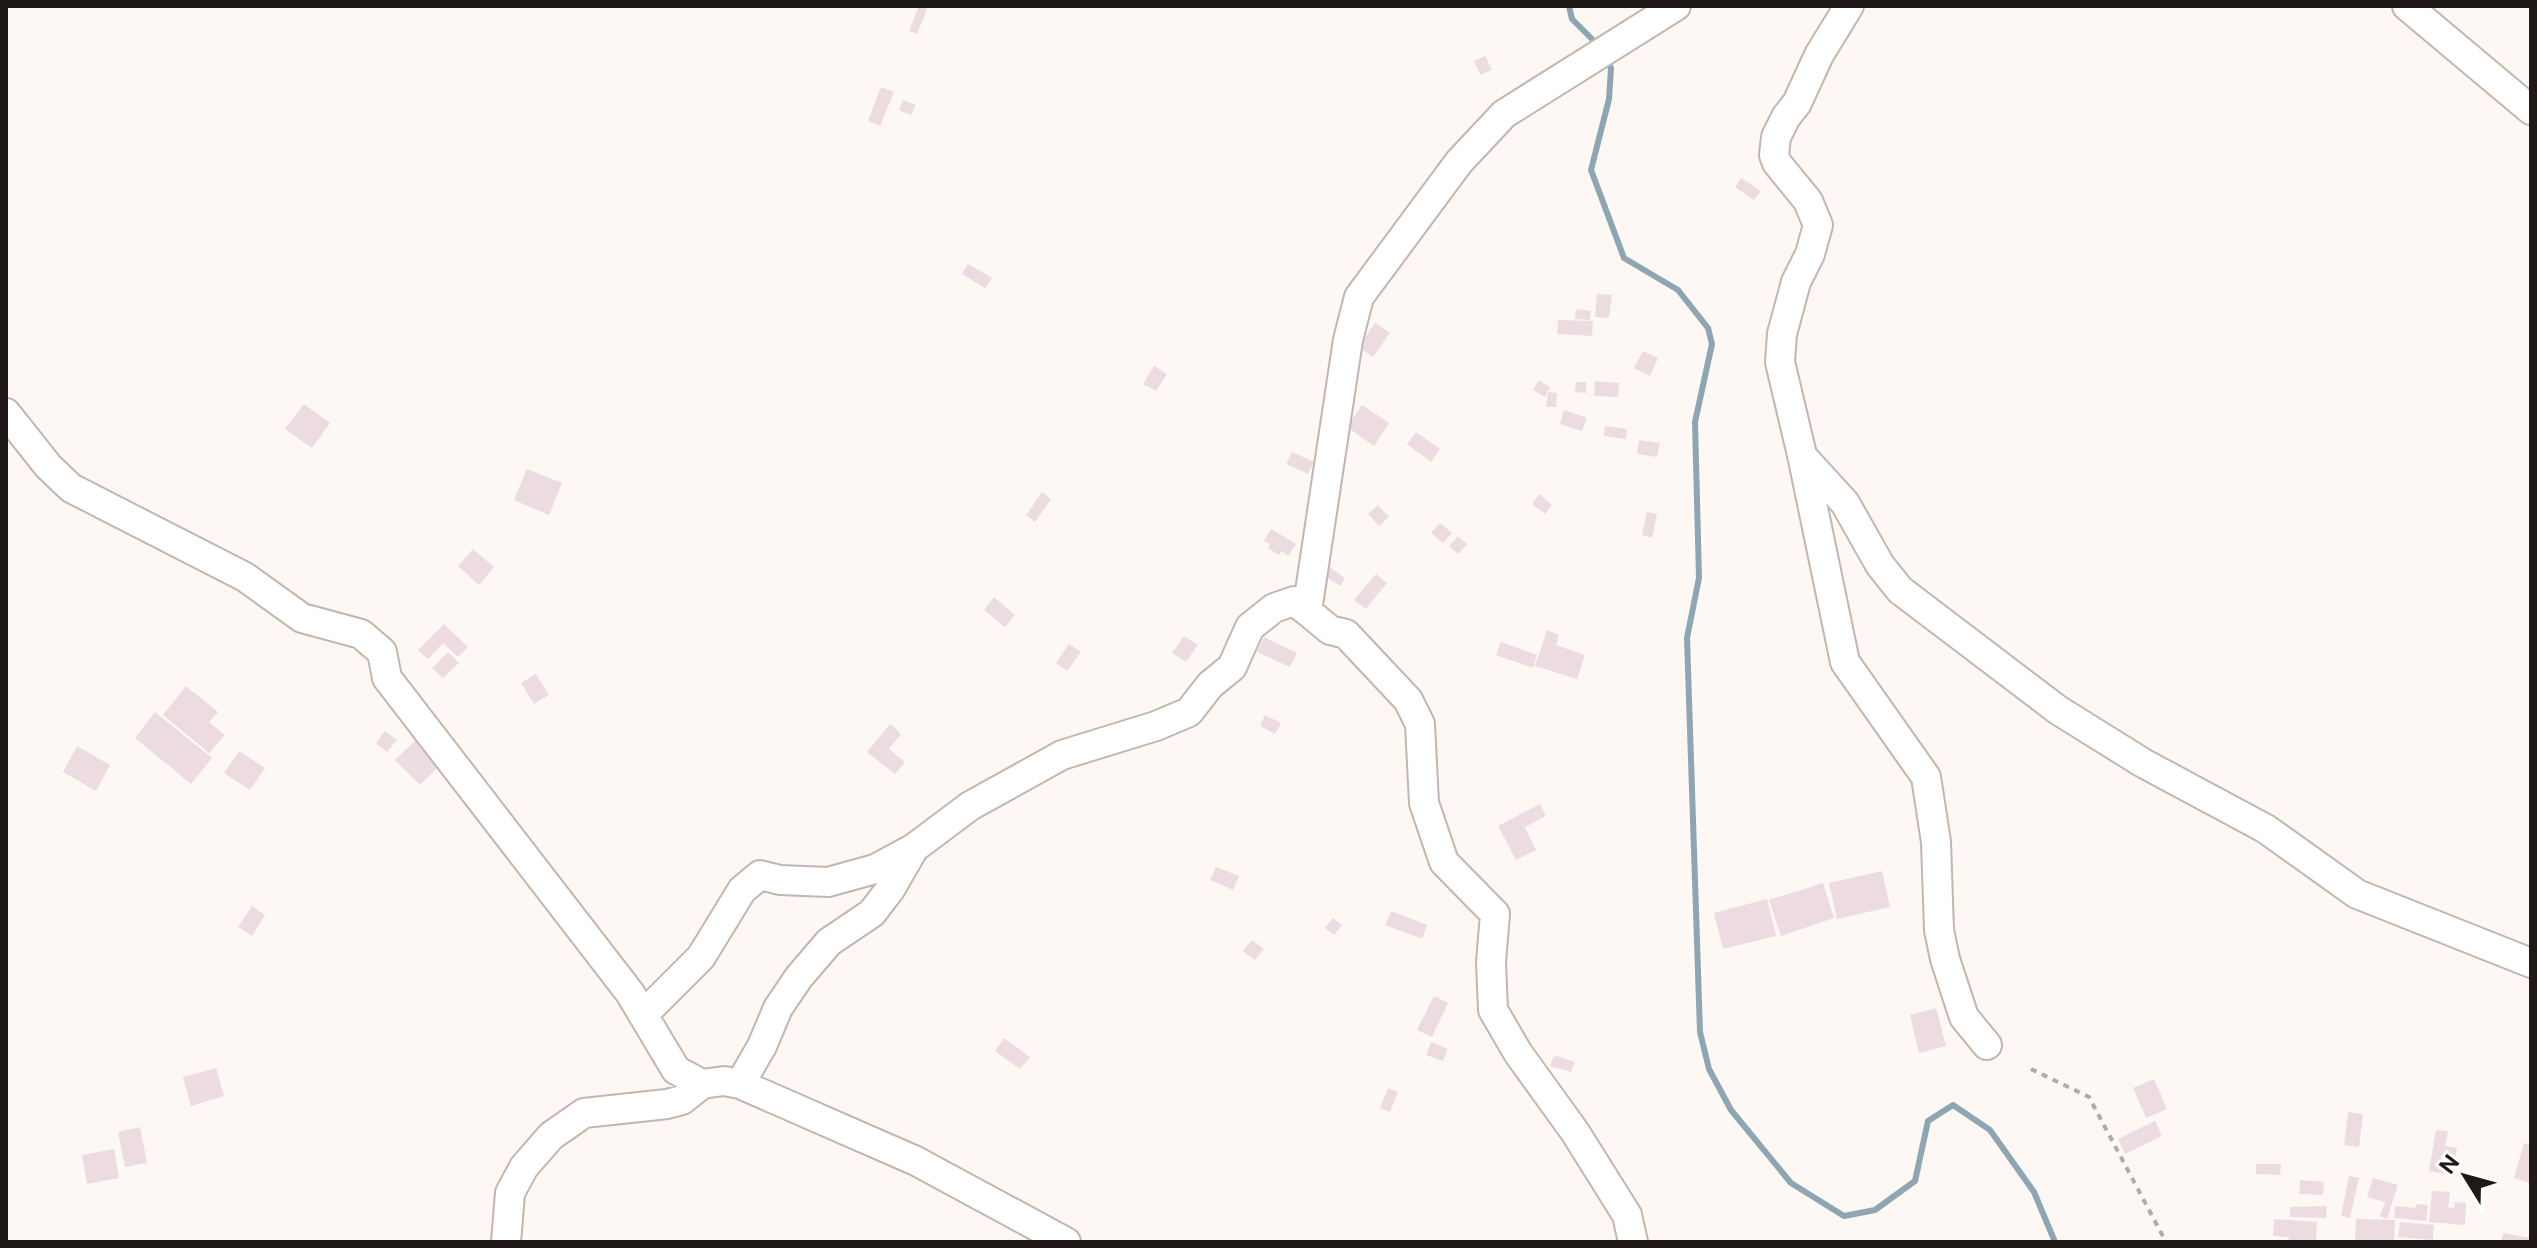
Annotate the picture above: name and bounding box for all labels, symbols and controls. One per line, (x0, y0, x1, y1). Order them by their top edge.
north arrow (2425, 1136, 2505, 1216)
text: N (2433, 1149, 2465, 1179)

